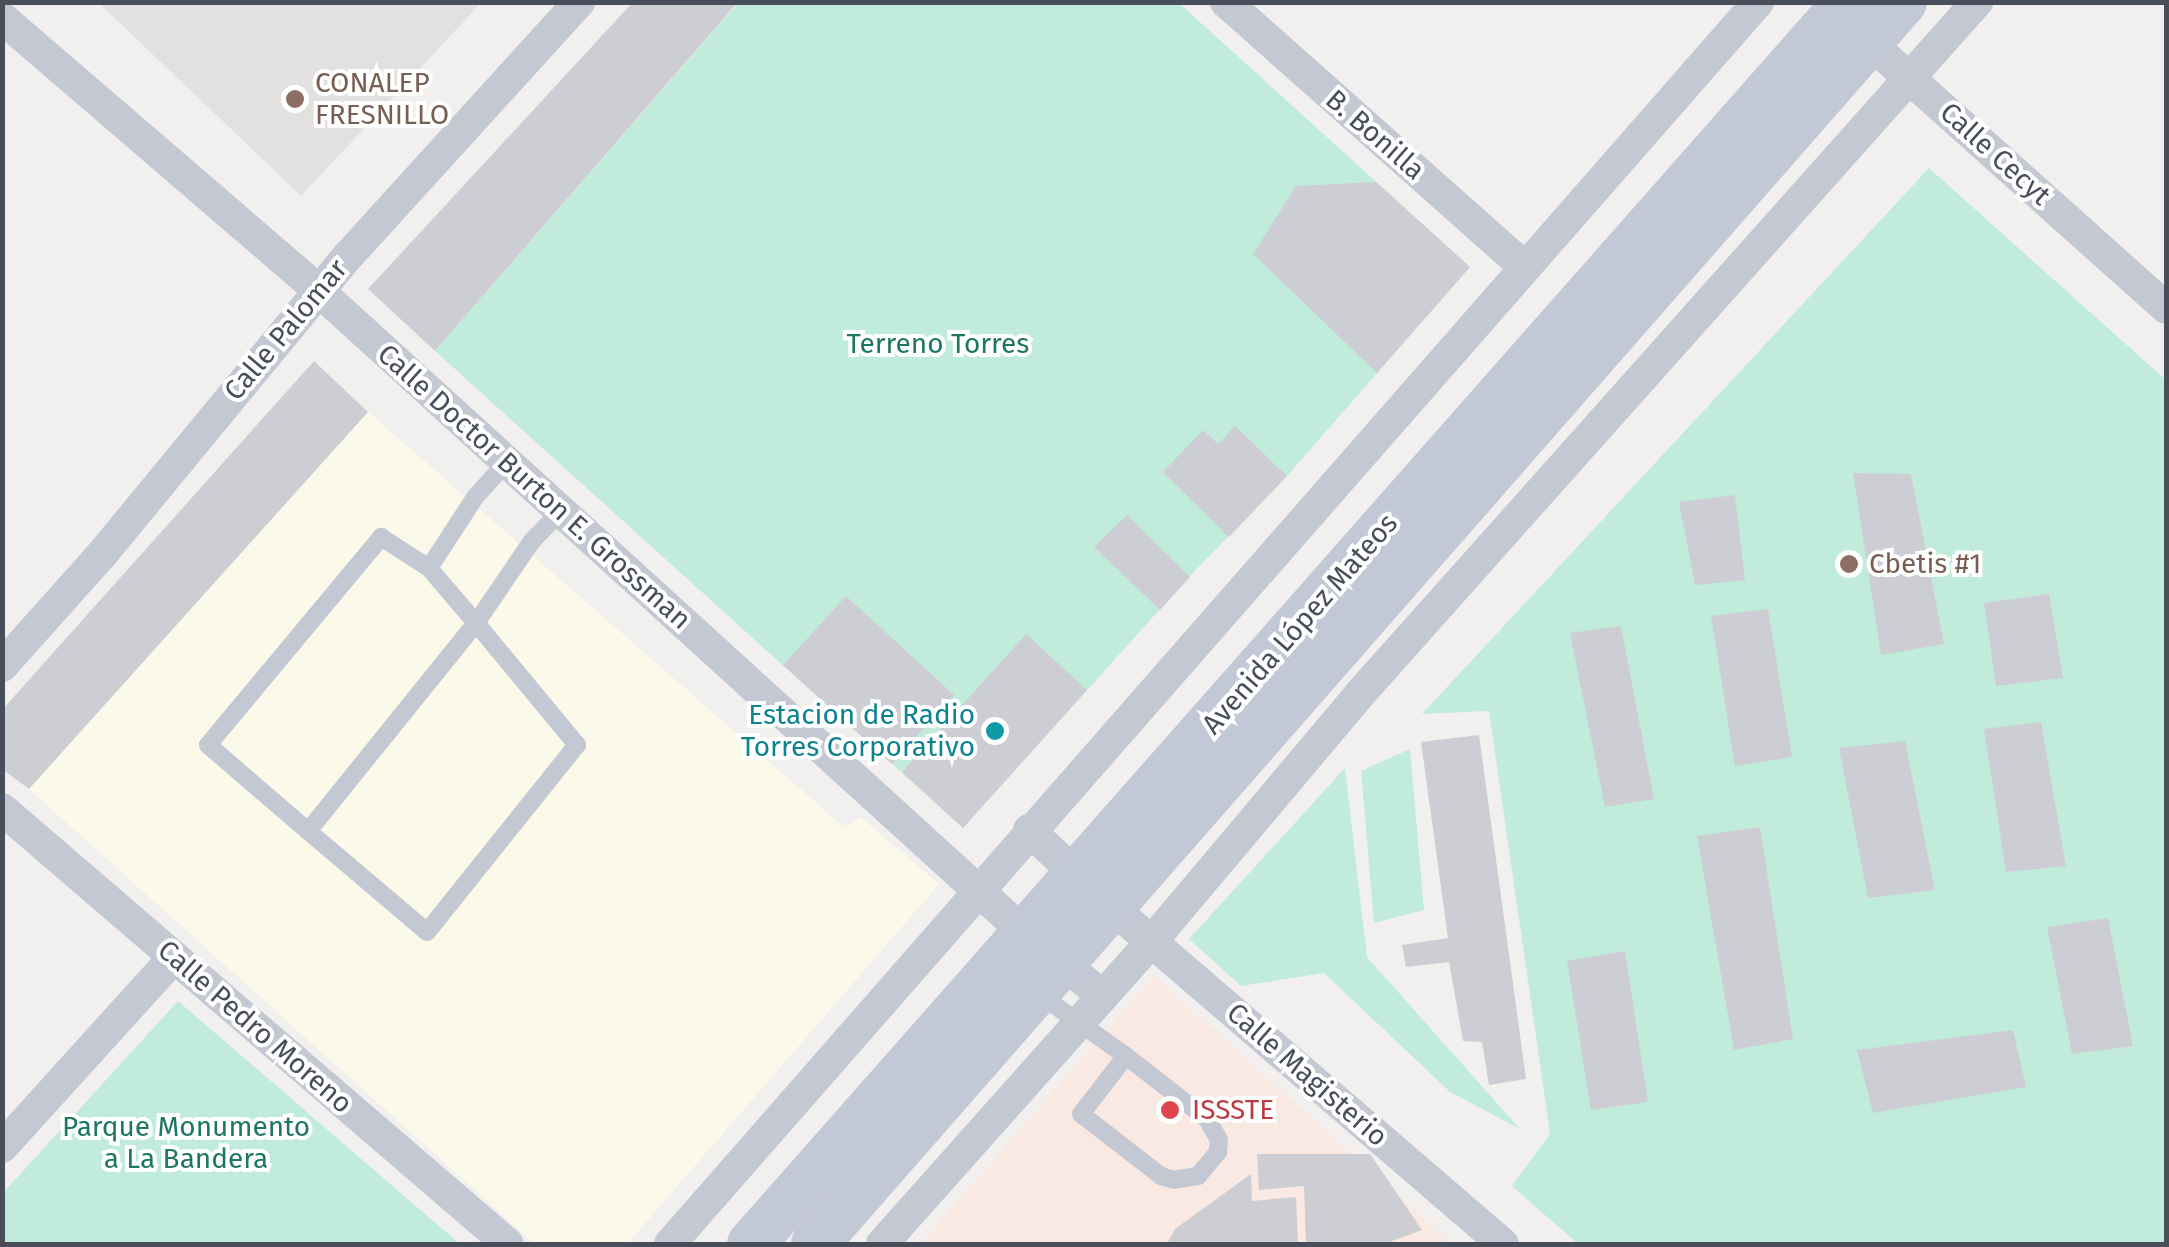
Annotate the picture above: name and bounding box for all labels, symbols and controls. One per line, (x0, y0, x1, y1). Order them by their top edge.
place label: CONALEP FRESNILLO (315, 66, 449, 132)
street label: B. Bonilla (1319, 83, 1431, 187)
marker: CONALEP FRESNILLO (284, 88, 306, 110)
street label: Calle Cecyt (1933, 96, 2057, 212)
street label: Calle Palomar (217, 253, 355, 407)
park label: Terreno Torres (847, 327, 1029, 361)
street label: Calle Doctor Burton E. Grossman (370, 337, 698, 637)
street label: Avenida López Mateos (1195, 507, 1405, 741)
place label: Cbetis #1 (1869, 547, 1981, 581)
marker: Cbetis #1 (1838, 553, 1860, 575)
place label: Estacion de Radio Torres Corporativo (741, 698, 975, 764)
marker: Estacion de Radio Torres Corporativo (984, 720, 1006, 742)
street label: Calle Pedro Moreno (151, 933, 359, 1121)
street label: Calle Magisterio (1220, 996, 1394, 1154)
place label: ISSSTE (1192, 1093, 1274, 1127)
marker: ISSSTE (1157, 1097, 1183, 1123)
park label: Parque Monumento a La Bandera (62, 1110, 310, 1176)

